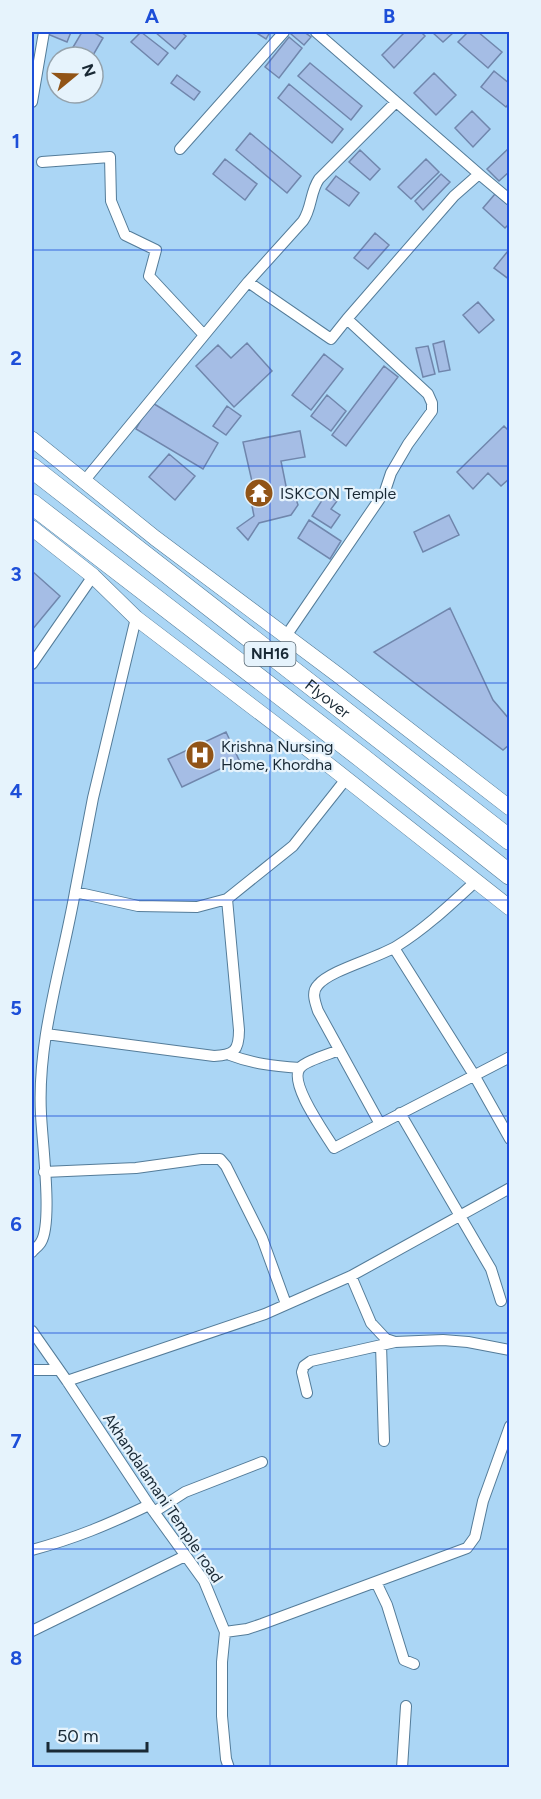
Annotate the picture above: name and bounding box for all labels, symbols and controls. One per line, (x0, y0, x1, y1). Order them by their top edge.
text: A (145, 4, 160, 28)
text: B (383, 4, 395, 28)
north arrow (45, 45, 105, 105)
text: N (78, 61, 100, 79)
text: 1 (12, 129, 20, 153)
text: 2 (10, 346, 22, 370)
temple icon: ISKCON Temple (243, 477, 275, 509)
place label: ISKCON Temple (280, 484, 396, 503)
text: 3 (10, 562, 22, 586)
road number: NH16 (244, 642, 296, 666)
street label: Flyover (302, 675, 355, 722)
place label: Krishna Nursing Home, Khordha (221, 737, 333, 774)
hospital icon: Krishna Nursing Home, Khordha (184, 739, 216, 771)
text: 4 (10, 779, 23, 803)
text: 5 (10, 996, 22, 1020)
text: 6 (10, 1212, 22, 1236)
street label: Akhandalamani Temple road (99, 1410, 227, 1586)
text: 7 (10, 1429, 22, 1453)
text: 8 (10, 1646, 22, 1670)
scale bar (48, 1715, 147, 1753)
text: 50 m (57, 1725, 99, 1747)

